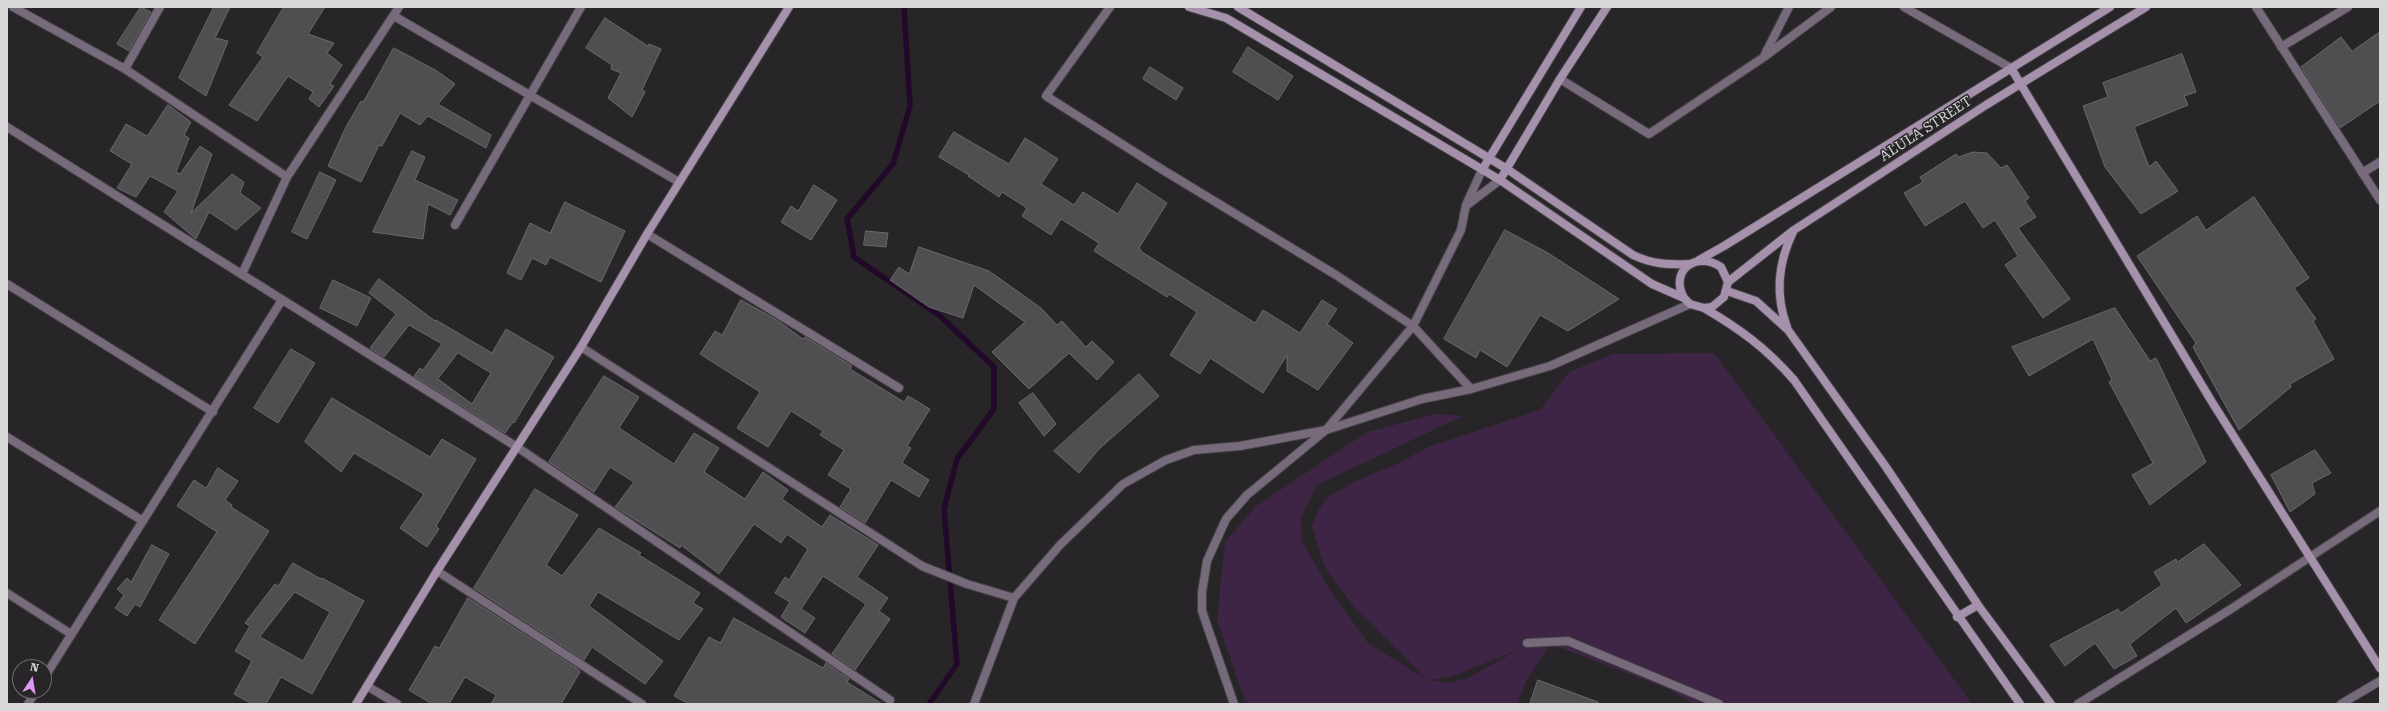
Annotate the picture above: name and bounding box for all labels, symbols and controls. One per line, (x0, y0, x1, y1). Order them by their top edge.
street label: ALULA STREET (1877, 93, 1975, 165)
north arrow (12, 659, 52, 699)
text: N (29, 661, 40, 675)

